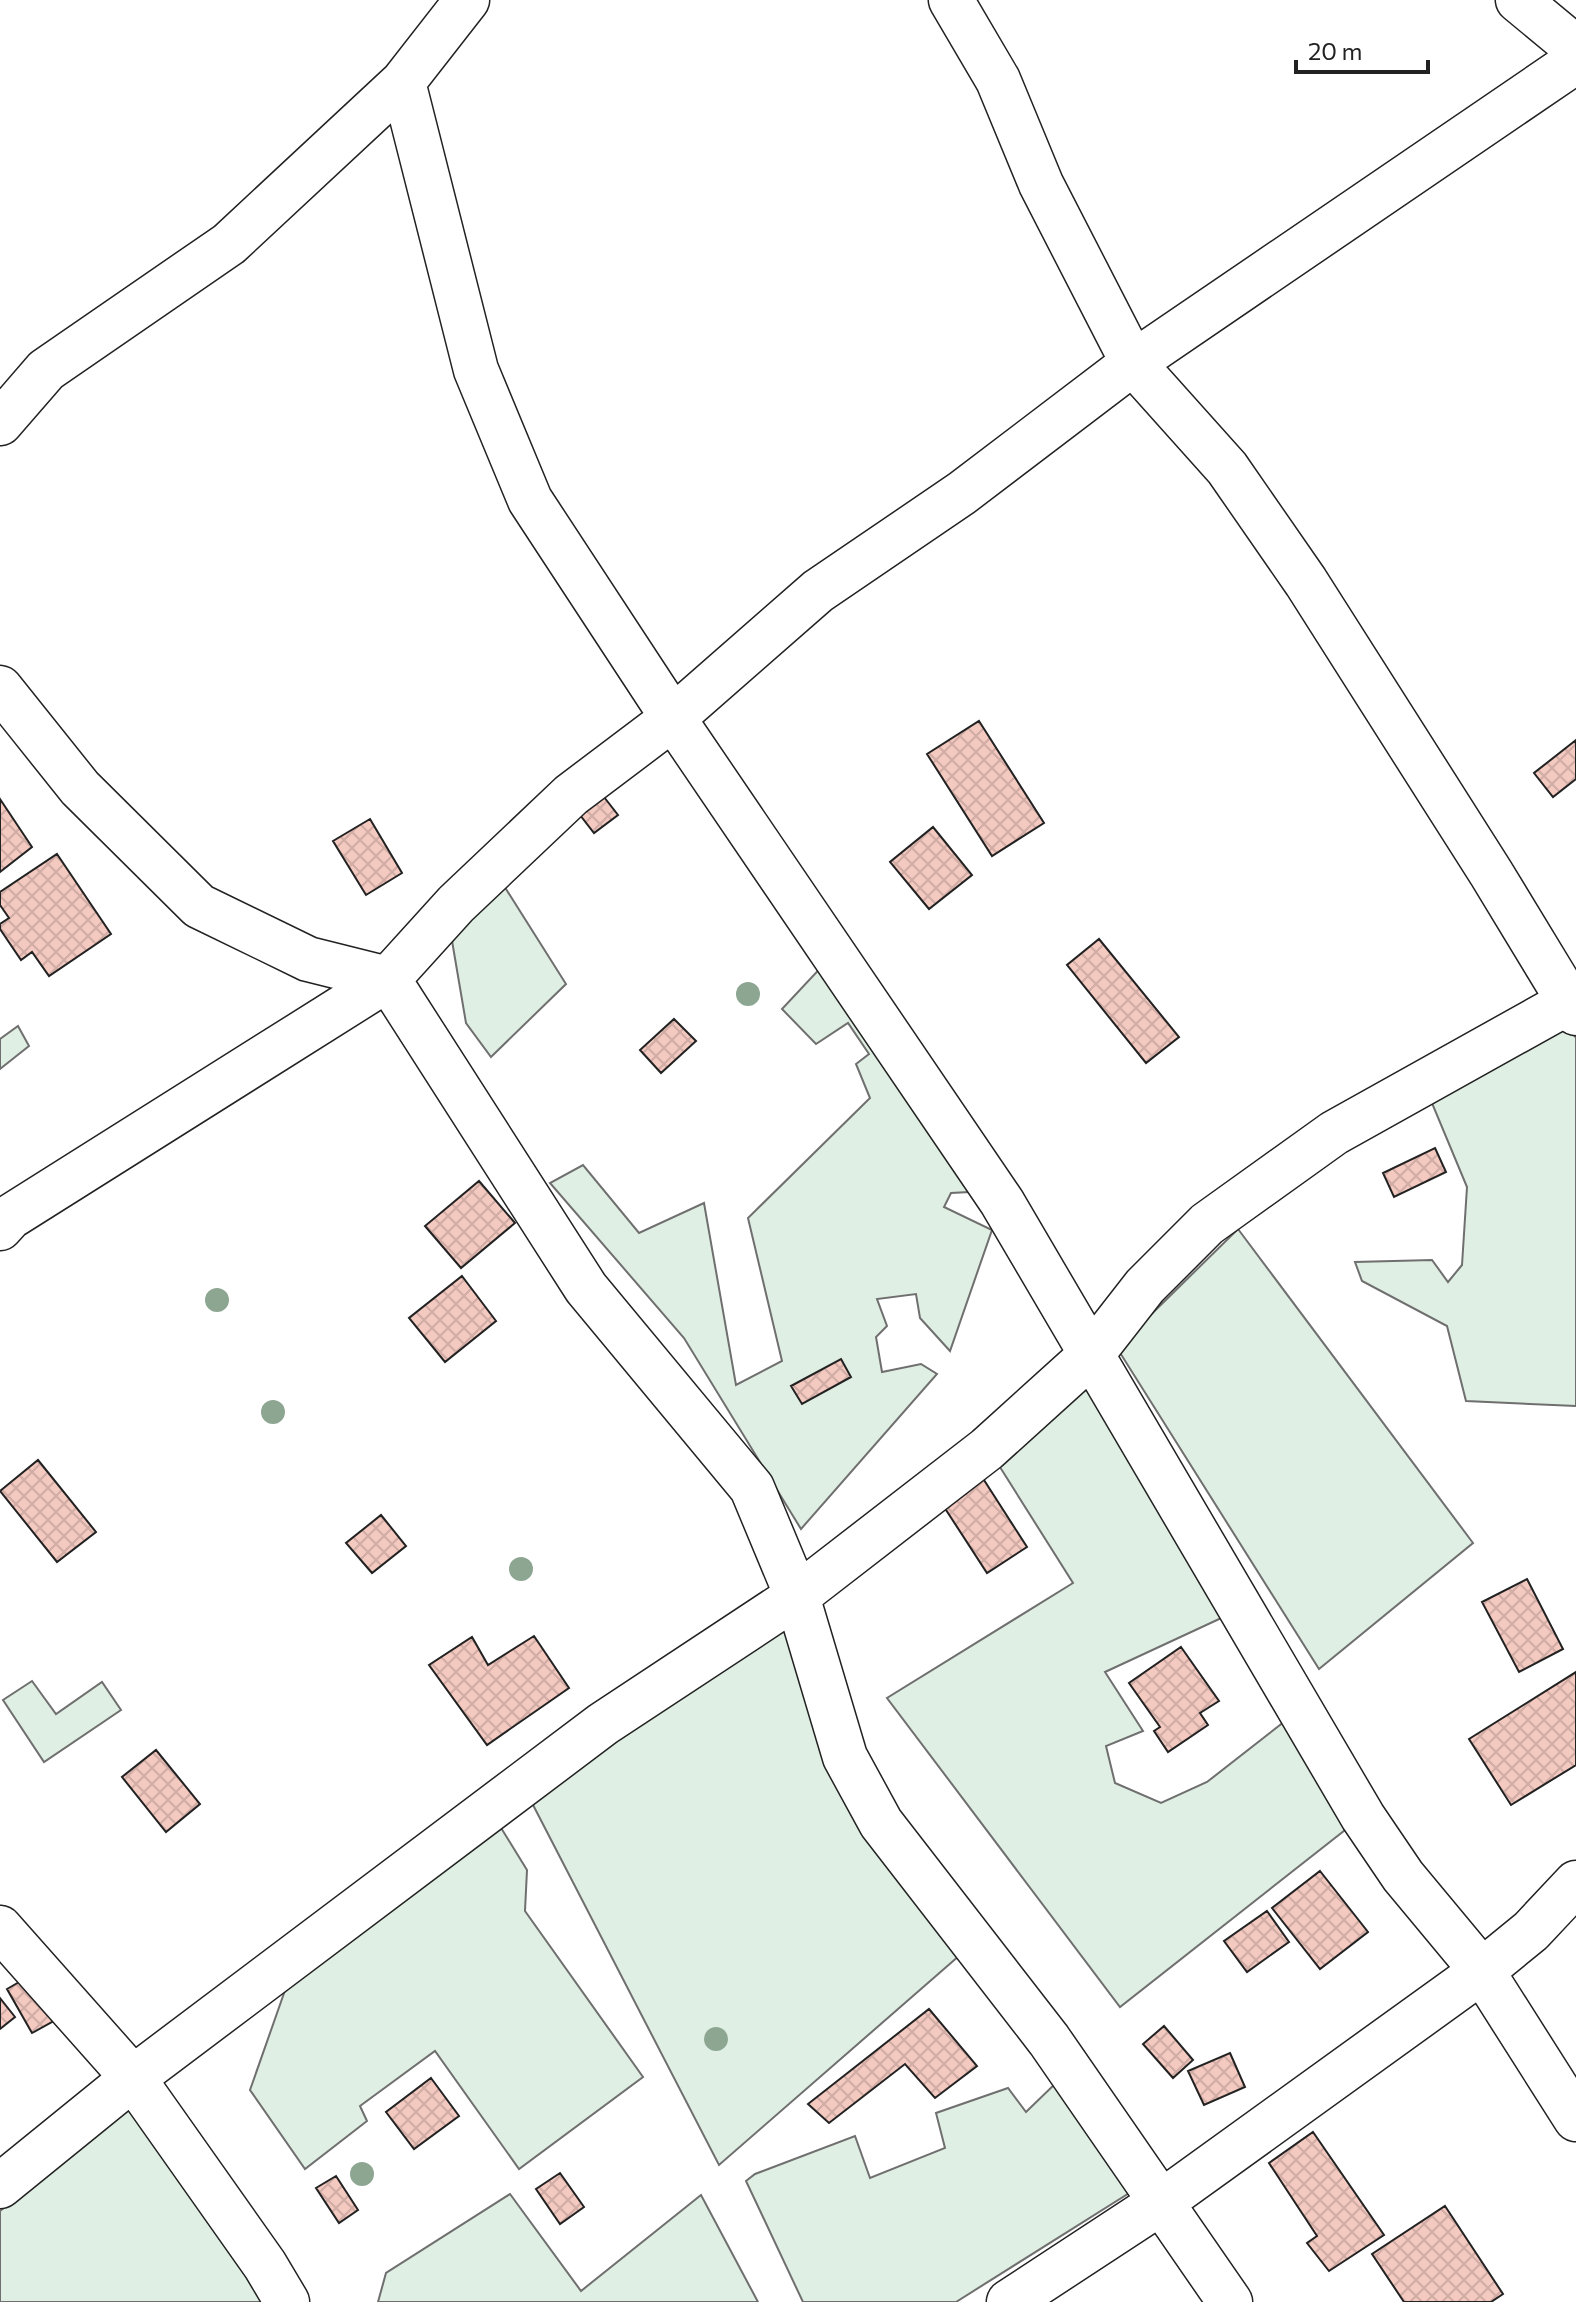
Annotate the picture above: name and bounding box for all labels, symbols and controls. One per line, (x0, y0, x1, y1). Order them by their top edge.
scale bar (1296, 24, 1428, 74)
text: 20 m (1308, 36, 1362, 65)

